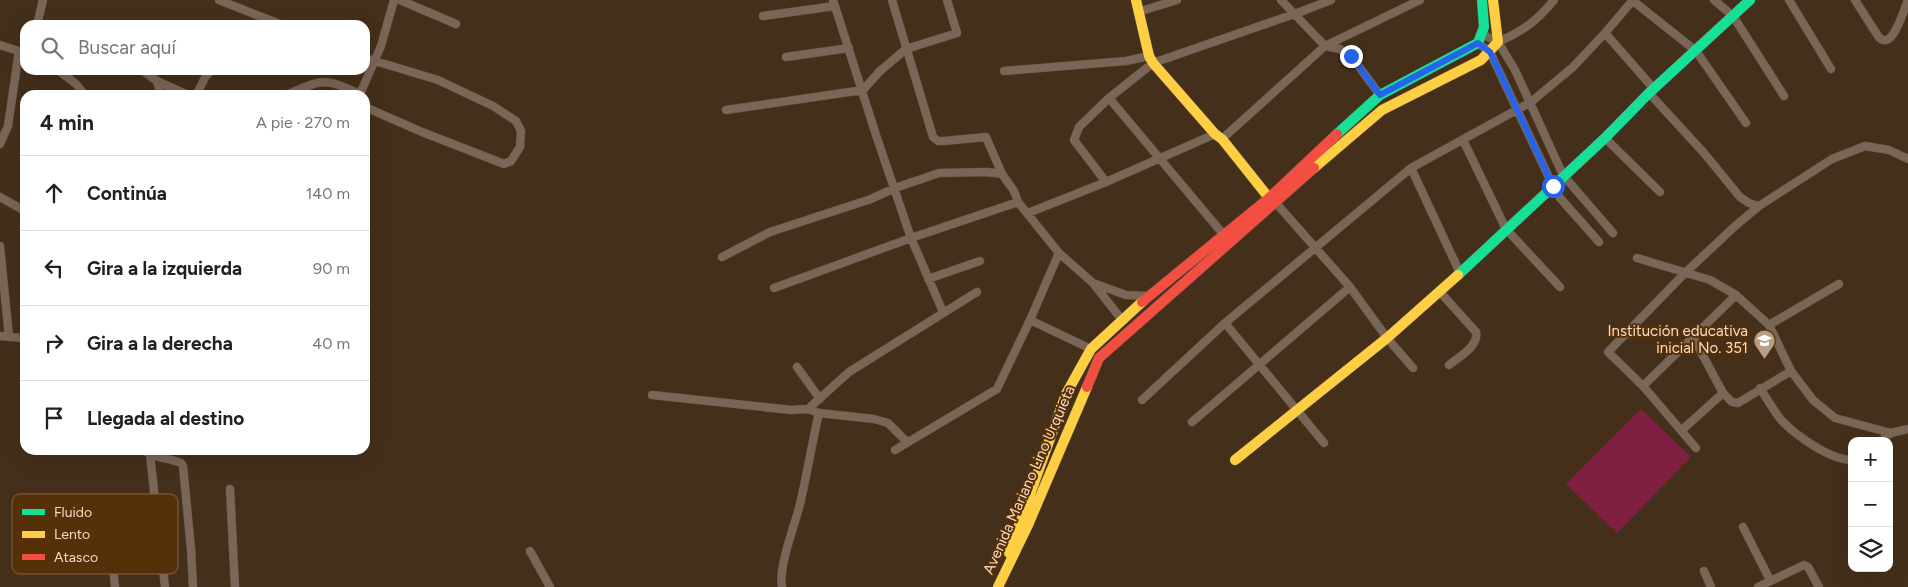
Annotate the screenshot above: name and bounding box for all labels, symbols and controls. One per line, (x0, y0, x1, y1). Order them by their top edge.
search box (20, 20, 370, 75)
icon: search (38, 34, 66, 62)
text: Buscar aquí (78, 36, 176, 59)
route end (1340, 45, 1363, 68)
text: 4 min (40, 110, 94, 135)
text: A pie · 270 m (256, 113, 350, 132)
route start (1542, 175, 1565, 198)
icon: ahead (40, 179, 68, 207)
text: Continúa (87, 182, 167, 205)
text: 140 m (306, 184, 350, 203)
icon: left (40, 254, 68, 282)
text: Gira a la izquierda (87, 257, 242, 280)
text: 90 m (313, 259, 350, 278)
place label: Institución educativa inicial No. 351 (1607, 322, 1748, 357)
school or university icon: Institución educativa inicial No. 351 (1752, 328, 1776, 359)
icon: right (40, 329, 68, 357)
text: Gira a la derecha (87, 332, 233, 355)
text: 40 m (312, 334, 350, 353)
street label: Avenida Mariano Lino Urquieta (979, 383, 1079, 577)
icon: arrive (40, 404, 68, 432)
text: Llegada al destino (87, 407, 244, 430)
map controls (1848, 437, 1893, 572)
button: + (1848, 437, 1893, 482)
button: − (1848, 482, 1893, 527)
legend (12, 494, 178, 574)
text: Fluido (54, 504, 92, 521)
text: Lento (54, 526, 90, 543)
button: layers (1848, 527, 1893, 572)
text: Atasco (54, 549, 98, 566)

